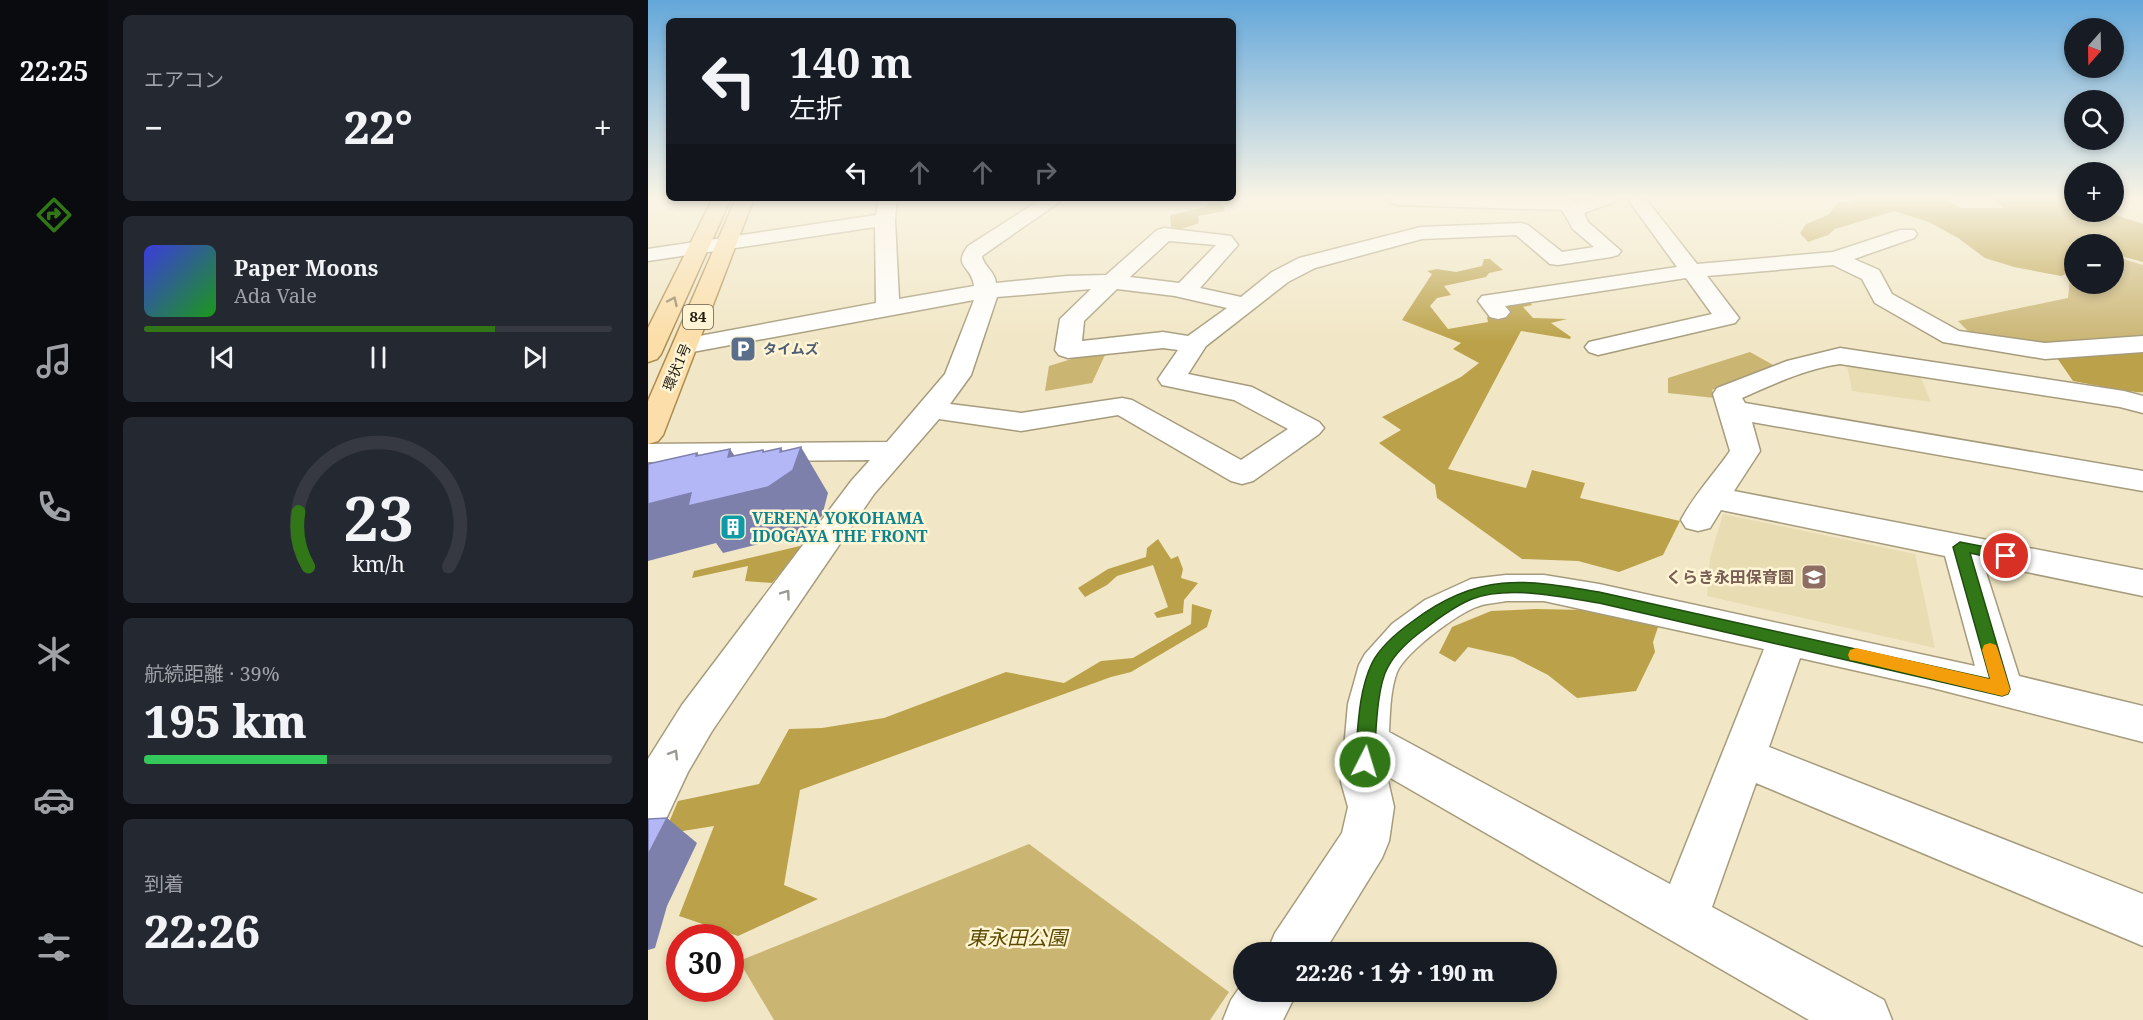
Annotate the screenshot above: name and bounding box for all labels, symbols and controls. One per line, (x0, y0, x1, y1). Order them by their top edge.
north arrow (2064, 18, 2124, 78)
map controls (2064, 18, 2124, 294)
text: 140 m (789, 33, 913, 90)
icon: left (690, 42, 768, 120)
text: 22:25 (19, 52, 89, 89)
text: エアコン (144, 66, 224, 93)
text: 左折 (789, 89, 843, 126)
button: search (2064, 90, 2124, 150)
text: 22° (344, 96, 413, 157)
text: − (144, 105, 163, 150)
text: + (594, 105, 612, 150)
icon: left (840, 156, 873, 189)
icon: ahead (903, 156, 936, 189)
icon: ahead (966, 156, 999, 189)
icon: right (1029, 156, 1062, 189)
button: + (2064, 162, 2124, 222)
icon: directions (33, 194, 75, 236)
button: − (2064, 234, 2124, 294)
text: Paper Moons (234, 252, 378, 282)
text: Ada Vale (234, 282, 317, 309)
one-way arrow (665, 296, 677, 307)
road number: 84 (683, 305, 713, 329)
parking icon: タイムズ (728, 334, 758, 364)
place label: タイムズ (763, 339, 819, 358)
icon: music (33, 340, 75, 382)
street label: 環状1号 (658, 340, 695, 393)
icon: previous (206, 341, 239, 374)
icon: pause (362, 341, 395, 374)
icon: next (518, 341, 551, 374)
text: 23 (343, 474, 413, 559)
icon: phone (33, 486, 75, 528)
place label: VERENA YOKOHAMA IDOGAYA THE FRONT (752, 507, 928, 547)
building icon: VERENA YOKOHAMA IDOGAYA THE FRONT (718, 512, 748, 542)
pin (1980, 530, 2031, 581)
icon: arrive (1989, 539, 2022, 572)
text: km/h (352, 549, 405, 578)
school or university icon: くらき永田保育園 (1799, 562, 1829, 592)
place label: くらき永田保育園 (1666, 566, 1794, 588)
one-way arrow (779, 589, 790, 600)
icon: climate (33, 633, 75, 675)
text: 航続距離 · 39% (144, 660, 280, 687)
text: 195 km (144, 690, 307, 751)
position arrow (1333, 730, 1397, 794)
one-way arrow (667, 750, 679, 760)
icon: car (33, 779, 75, 821)
text: 到着 (144, 870, 184, 897)
text: 22:26 (144, 900, 260, 961)
speed limit sign: 30 (666, 924, 744, 1002)
park label: 東永田公園 (967, 924, 1070, 951)
icon: filters (33, 926, 75, 968)
text: 22:26 · 1 分 · 190 m (1296, 957, 1494, 987)

